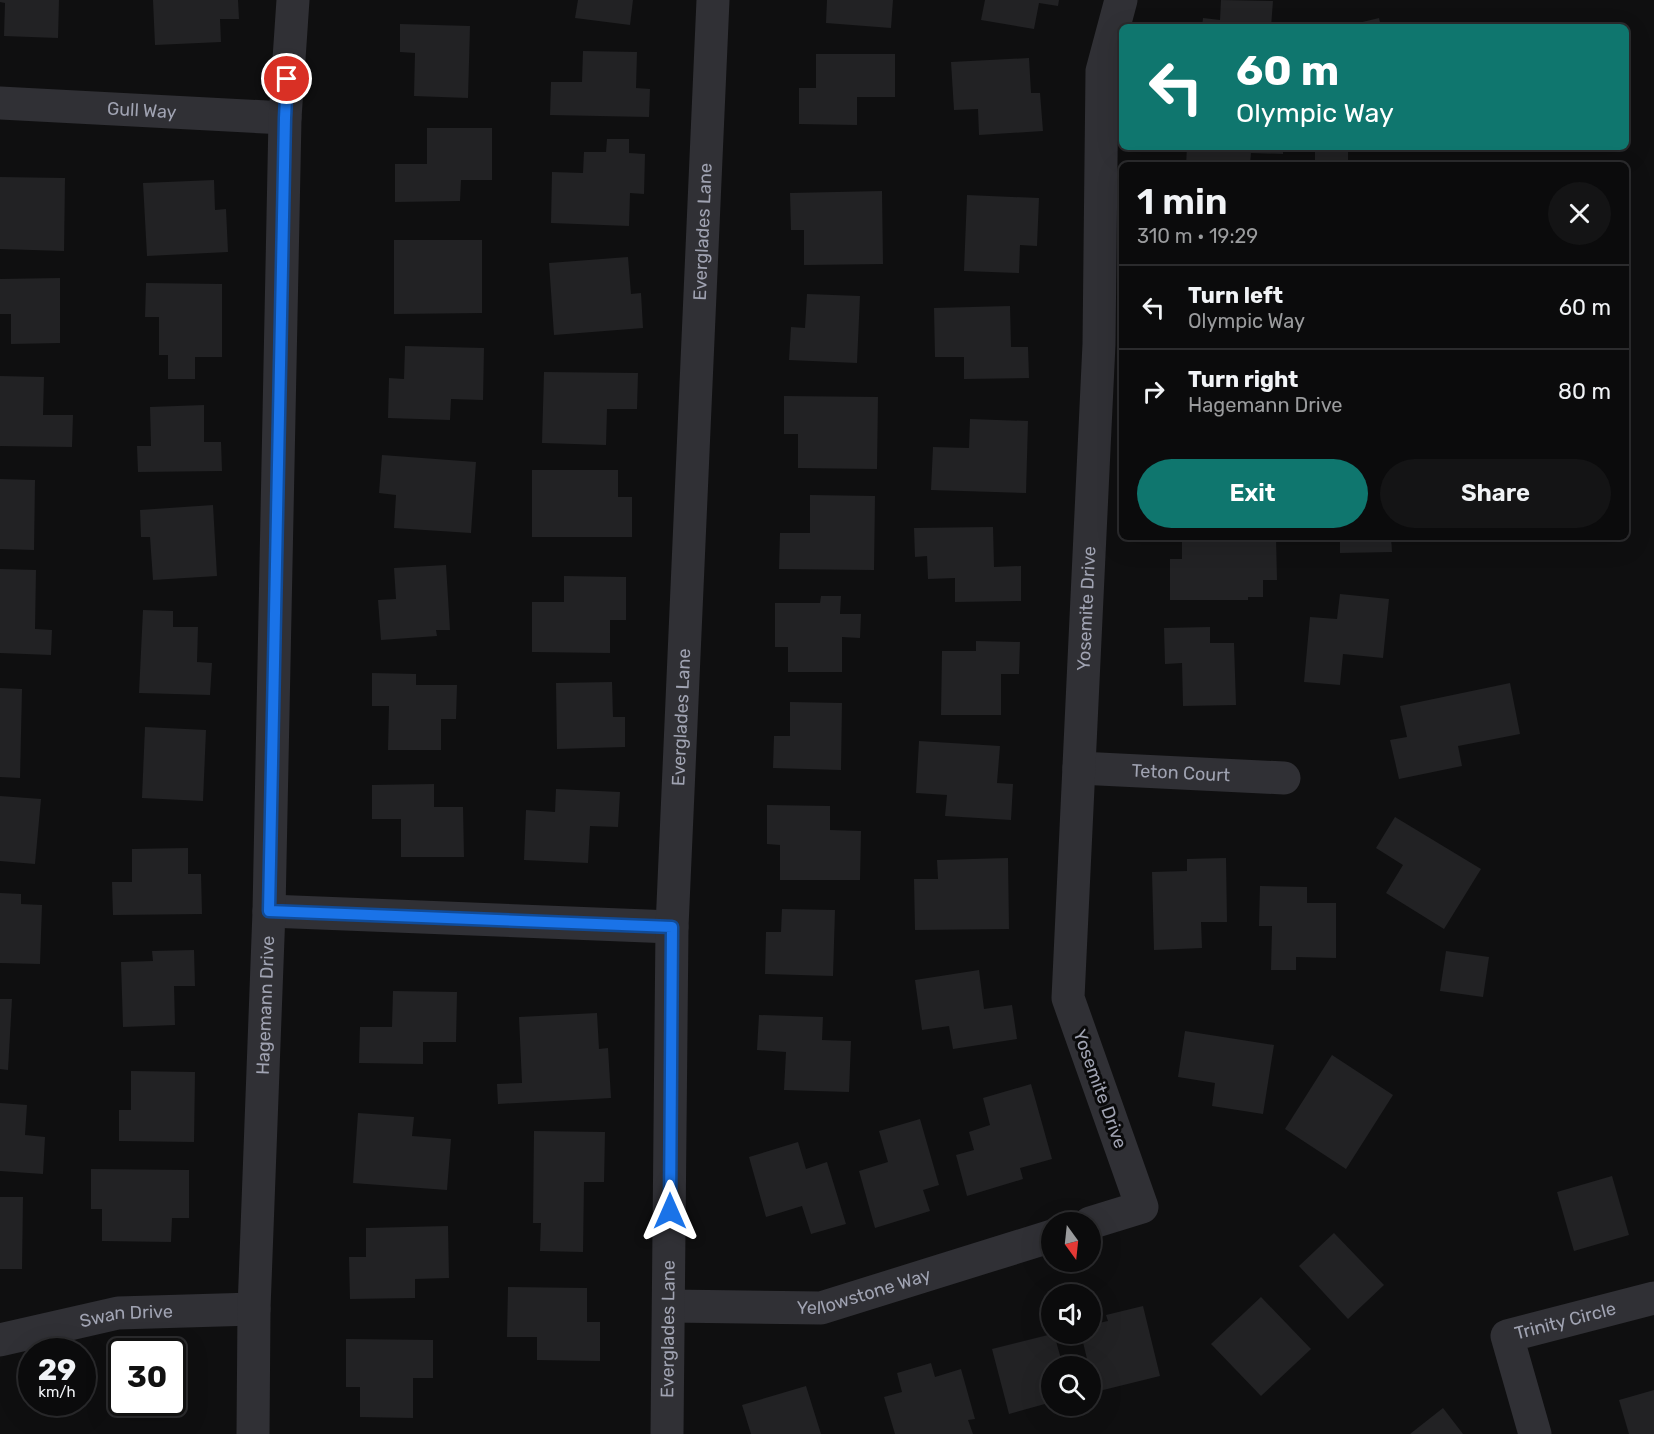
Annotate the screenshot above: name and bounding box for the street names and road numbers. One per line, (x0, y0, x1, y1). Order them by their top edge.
street label: Gull Way (106, 98, 177, 123)
street label: Everglades Lane (689, 162, 717, 301)
street label: Yosemite Drive (1073, 546, 1100, 672)
street label: Everglades Lane (667, 648, 695, 786)
street label: Teton Court (1131, 760, 1231, 786)
street label: Hagemann Drive (252, 935, 279, 1075)
street label: Yosemite Drive (1068, 1027, 1132, 1151)
street label: Everglades Lane (656, 1260, 680, 1398)
street label: Yellowstone Way (796, 1263, 933, 1319)
street label: Trinity Circle (1512, 1297, 1618, 1345)
street label: Swan Drive (77, 1300, 173, 1332)

